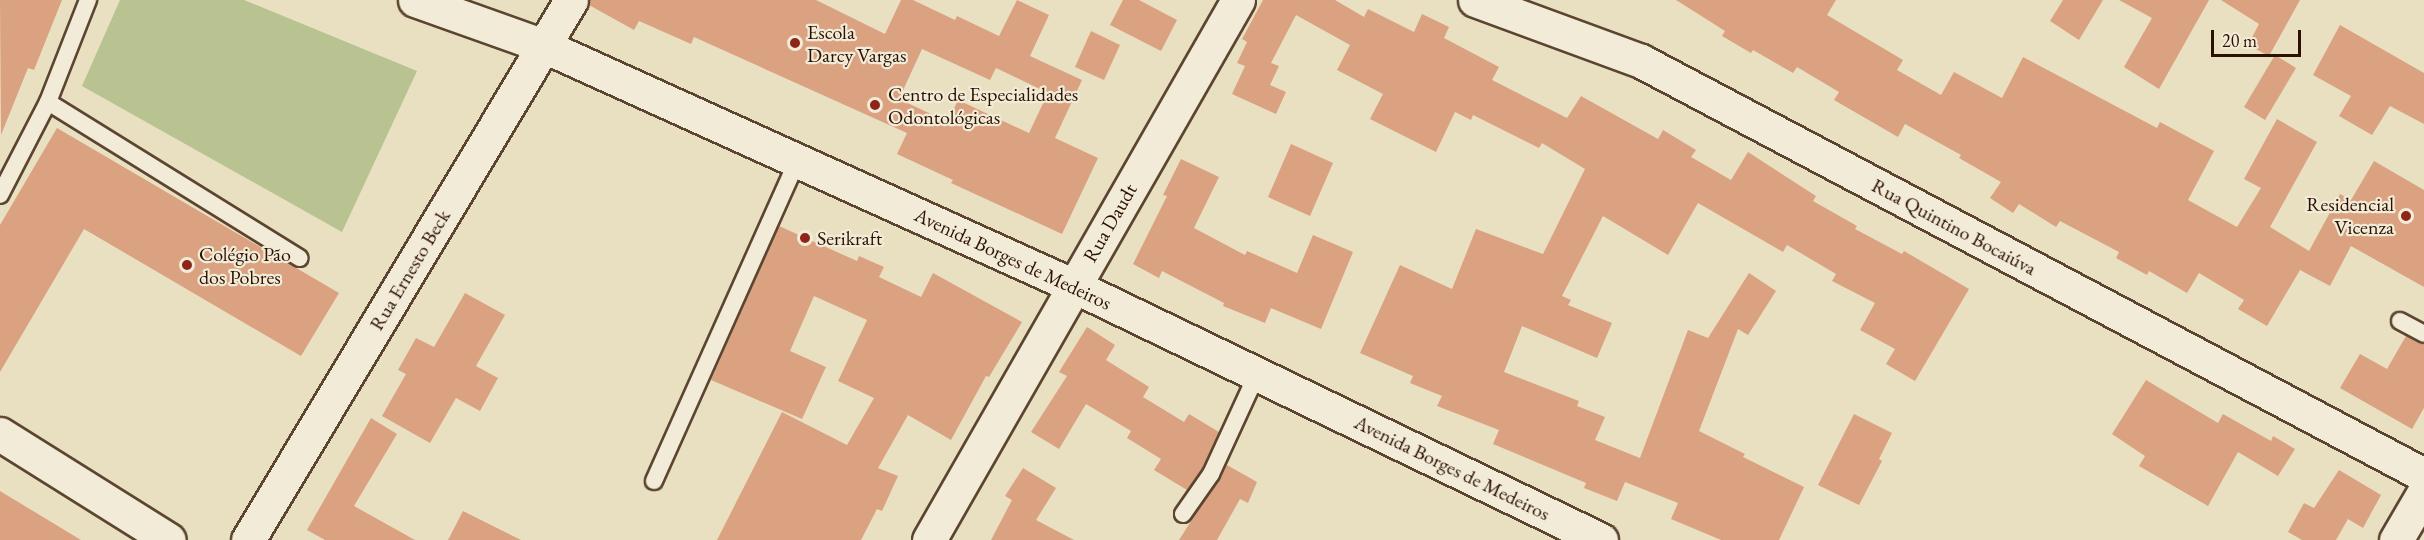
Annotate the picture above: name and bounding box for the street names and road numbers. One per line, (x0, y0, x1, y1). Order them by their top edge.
street label: Rua Quintino Bocaiúva (1868, 173, 2040, 281)
street label: Rua Daudt (1078, 179, 1142, 267)
street label: Avenida Borges de Medeiros (911, 203, 1115, 315)
street label: Rua Ernesto Beck (365, 205, 455, 335)
street label: Avenida Borges de Medeiros (1350, 410, 1554, 526)

